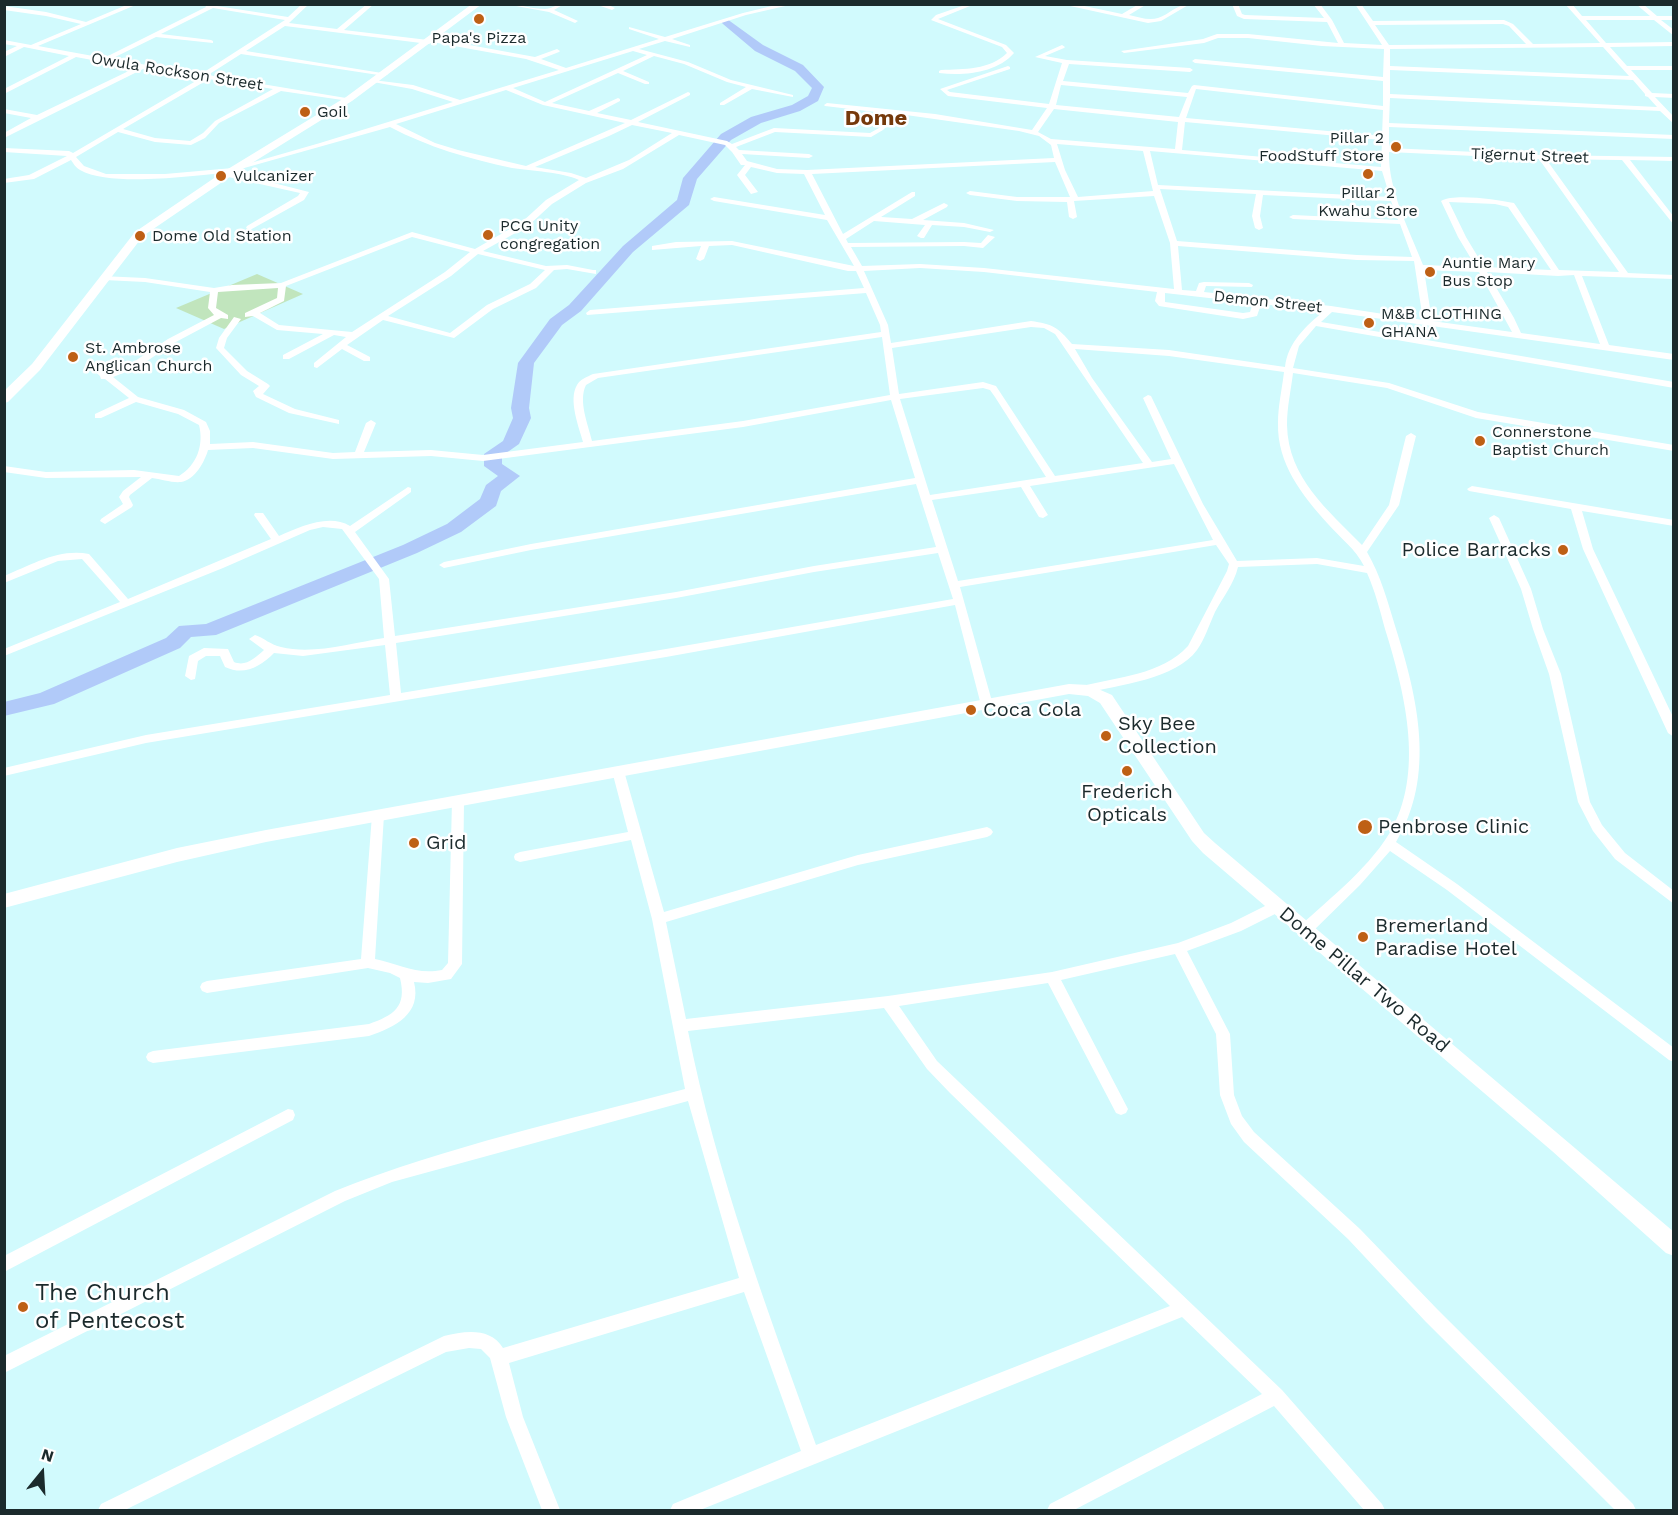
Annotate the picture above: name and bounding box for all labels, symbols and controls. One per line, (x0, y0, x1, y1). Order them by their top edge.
marker: Papa's Pizza (472, 12, 486, 26)
place label: Papa's Pizza (432, 28, 526, 48)
street label: Owula Rockson Street (90, 49, 264, 95)
place label: Goil (317, 102, 347, 122)
marker: Goil (298, 105, 312, 119)
district label: Dome (845, 106, 907, 132)
place label: Pillar 2 FoodStuff Store (1259, 128, 1384, 166)
marker: Pillar 2 FoodStuff Store (1389, 140, 1403, 154)
street label: Tigernut Street (1471, 144, 1589, 168)
place label: Vulcanizer (233, 166, 314, 186)
marker: Pillar 2 Kwahu Store (1361, 167, 1375, 181)
marker: Vulcanizer (214, 169, 228, 183)
place label: Pillar 2 Kwahu Store (1318, 183, 1418, 221)
place label: PCG Unity congregation (500, 216, 600, 254)
place label: Dome Old Station (152, 226, 292, 246)
marker: PCG Unity congregation (481, 228, 495, 242)
marker: Dome Old Station (133, 229, 147, 243)
place label: Auntie Mary Bus Stop (1442, 253, 1535, 291)
marker: Auntie Mary Bus Stop (1423, 265, 1437, 279)
street label: Demon Street (1213, 287, 1323, 317)
place label: M&B CLOTHING GHANA (1381, 304, 1502, 342)
marker: M&B CLOTHING GHANA (1362, 316, 1376, 330)
place label: St. Ambrose Anglican Church (85, 338, 212, 376)
marker: St. Ambrose Anglican Church (66, 350, 80, 364)
place label: Connerstone Baptist Church (1492, 422, 1609, 460)
marker: Connerstone Baptist Church (1473, 434, 1487, 448)
place label: Police Barracks (1401, 538, 1551, 562)
marker: Police Barracks (1556, 543, 1570, 557)
place label: Coca Cola (983, 698, 1081, 722)
marker: Coca Cola (964, 703, 978, 717)
place label: Sky Bee Collection (1118, 712, 1217, 759)
marker: Sky Bee Collection (1099, 729, 1113, 743)
marker: Frederich Opticals (1120, 764, 1134, 778)
place label: Frederich Opticals (1081, 780, 1173, 827)
place label: Penbrose Clinic (1378, 815, 1529, 839)
marker: Penbrose Clinic (1356, 818, 1374, 836)
place label: Grid (426, 831, 466, 855)
marker: Grid (407, 836, 421, 850)
street label: Dome Pillar Two Road (1274, 902, 1454, 1058)
place label: Bremerland Paradise Hotel (1375, 914, 1517, 961)
marker: Bremerland Paradise Hotel (1356, 930, 1370, 944)
place label: The Church of Pentecost (35, 1279, 184, 1335)
marker: The Church of Pentecost (16, 1300, 30, 1314)
north arrow (12, 1443, 72, 1503)
text: N (39, 1445, 56, 1466)

